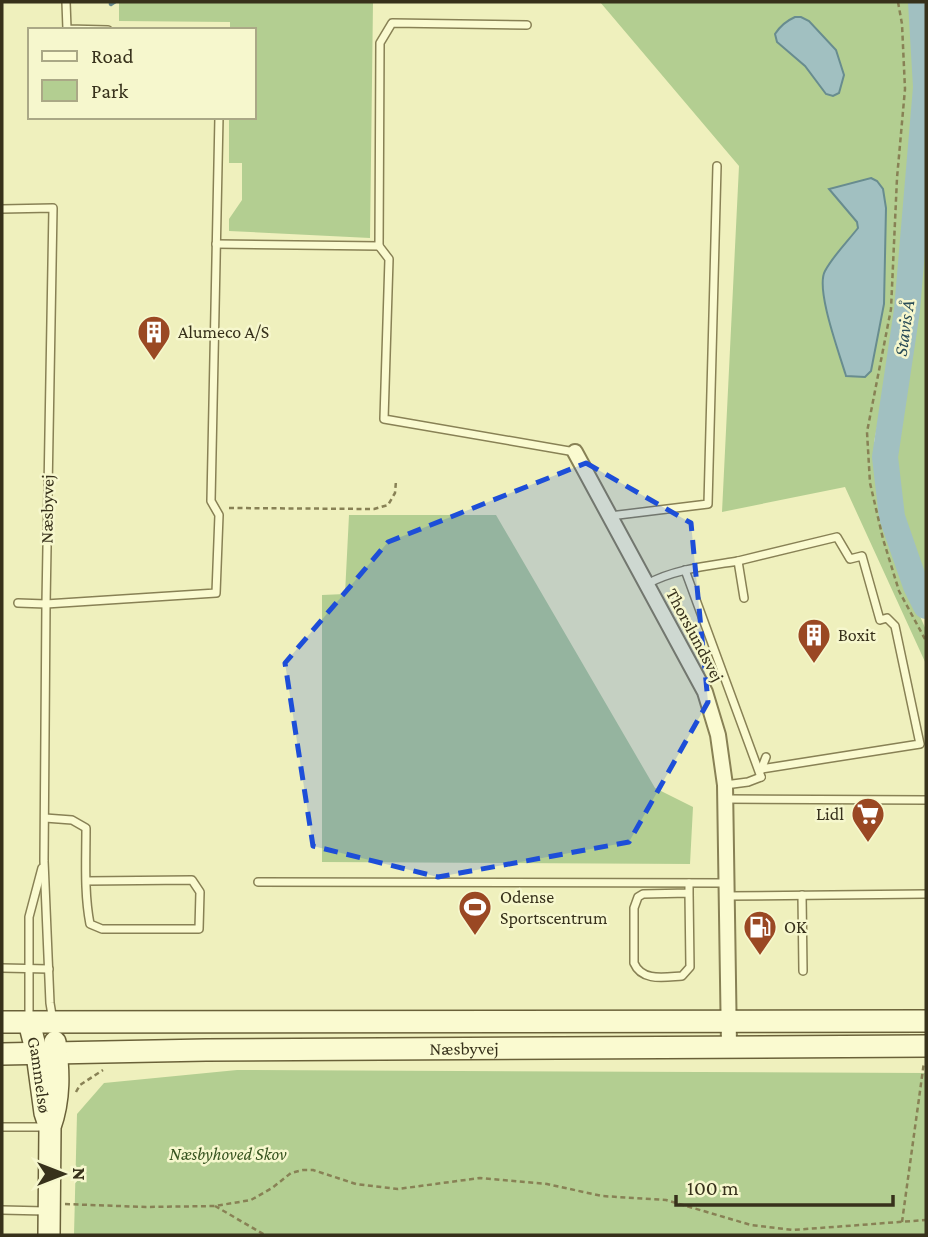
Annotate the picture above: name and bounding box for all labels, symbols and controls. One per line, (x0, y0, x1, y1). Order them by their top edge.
legend (28, 28, 256, 119)
text: Road (91, 44, 134, 68)
text: Park (91, 79, 128, 103)
water label: Stavis Å (890, 298, 918, 358)
building icon: Alumeco A/S (135, 313, 173, 362)
place label: Alumeco A/S (178, 322, 269, 342)
street label: Næsbyvej (36, 474, 59, 544)
street label: Thorslundsvej (661, 585, 728, 685)
building icon: Boxit (795, 616, 833, 665)
place label: Boxit (838, 625, 877, 645)
supermarket icon: Lidl (849, 795, 887, 844)
place label: Lidl (816, 804, 844, 824)
place label: Odense Sportscentrum (500, 887, 608, 928)
sports icon: Odense Sportscentrum (456, 888, 494, 937)
fuel station icon: OK (741, 908, 779, 957)
place label: OK (784, 917, 807, 937)
street label: Gammelsø (23, 1034, 55, 1115)
street label: Næsbyvej (429, 1038, 499, 1059)
north arrow (28, 1139, 98, 1209)
park label: Næsbyhoved Skov (169, 1144, 287, 1164)
scale bar (676, 1164, 893, 1208)
text: N (69, 1168, 90, 1181)
text: 100 m (687, 1176, 739, 1200)

